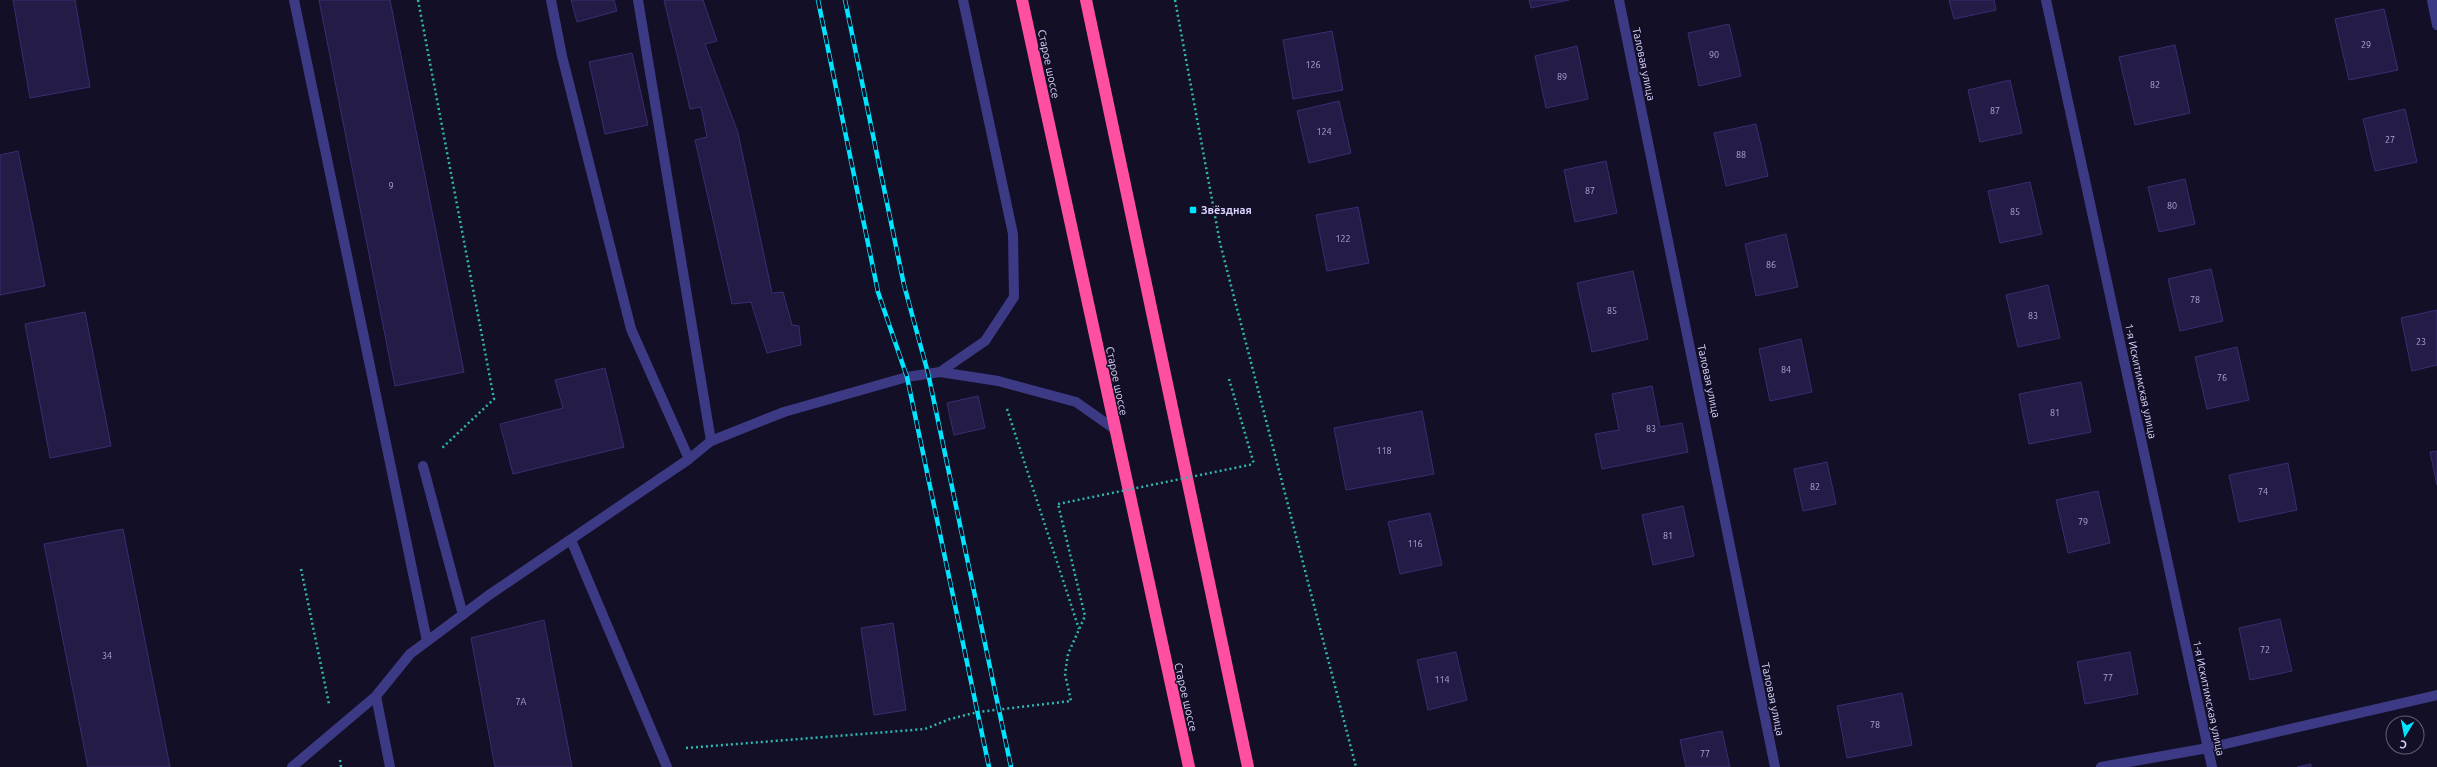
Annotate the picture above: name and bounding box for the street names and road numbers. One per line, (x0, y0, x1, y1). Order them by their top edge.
street label: Таловая улица (1630, 26, 1658, 102)
street label: Старое шоссе (1036, 28, 1062, 100)
street label: 1-я Искитимская улица (2123, 322, 2159, 440)
street label: Таловая улица (1695, 343, 1723, 419)
street label: Старое шоссе (1104, 345, 1130, 417)
street label: 1-я Искитимская улица (2191, 639, 2227, 757)
street label: Старое шоссе (1172, 661, 1200, 733)
street label: Таловая улица (1759, 661, 1787, 737)

